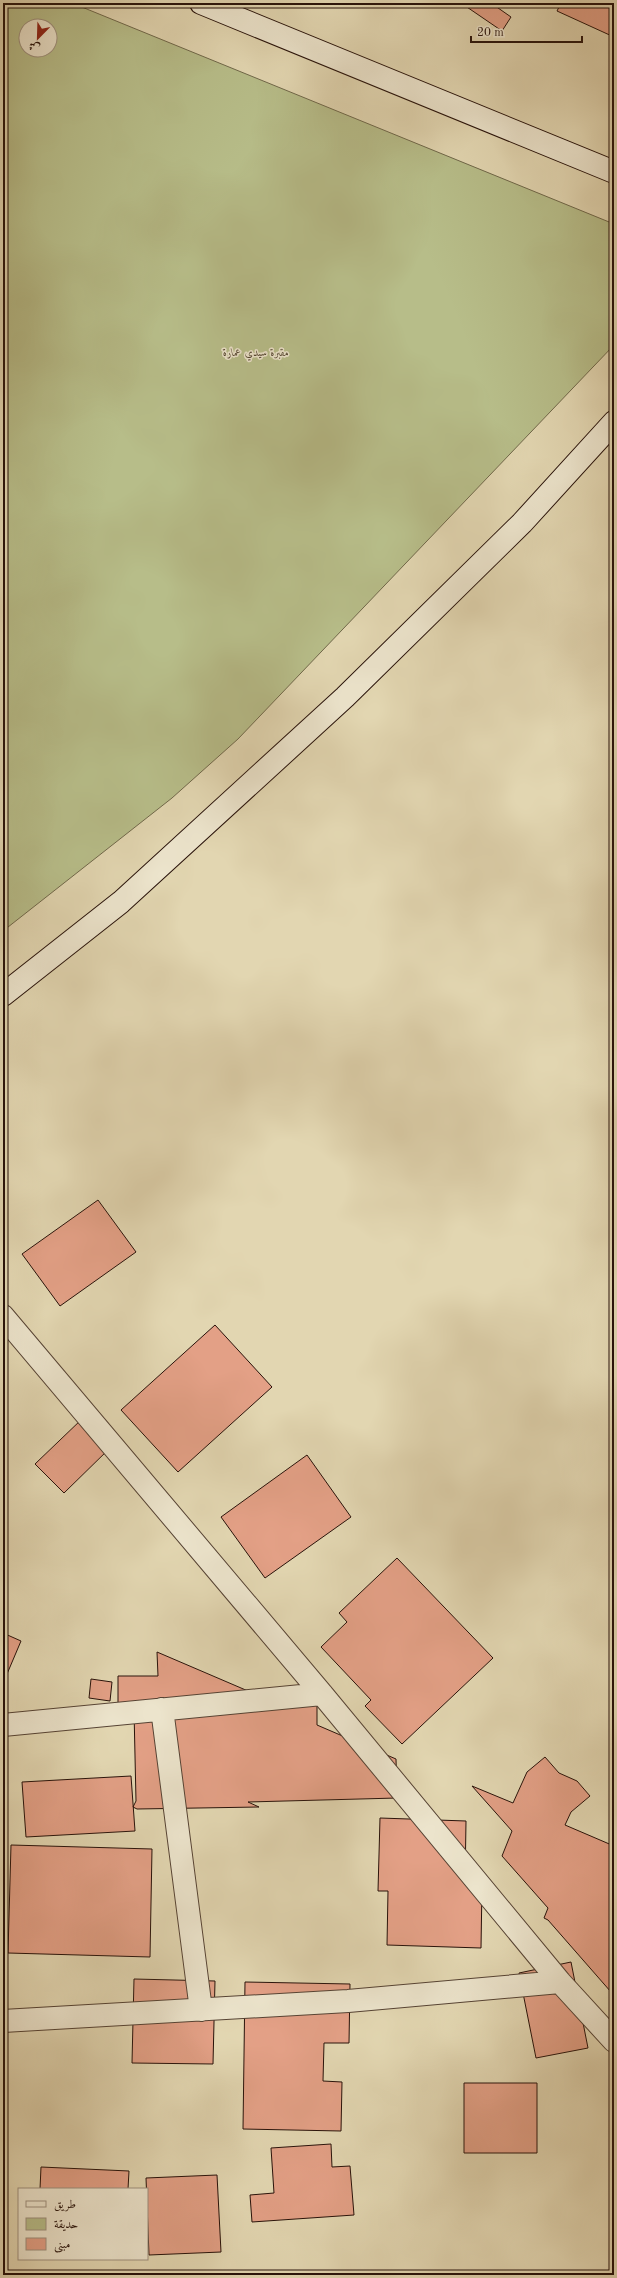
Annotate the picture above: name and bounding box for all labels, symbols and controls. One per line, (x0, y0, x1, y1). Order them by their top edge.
north arrow (18, 18, 58, 58)
scale bar (471, 18, 582, 44)
text: 20 m (477, 27, 504, 39)
text: ش (27, 39, 42, 53)
park label: مقبرة سيدي عمارة (222, 348, 289, 361)
legend (18, 2188, 148, 2260)
text: طريق (54, 2199, 76, 2212)
text: حديقة (54, 2219, 78, 2232)
text: مبنى (54, 2239, 70, 2253)

